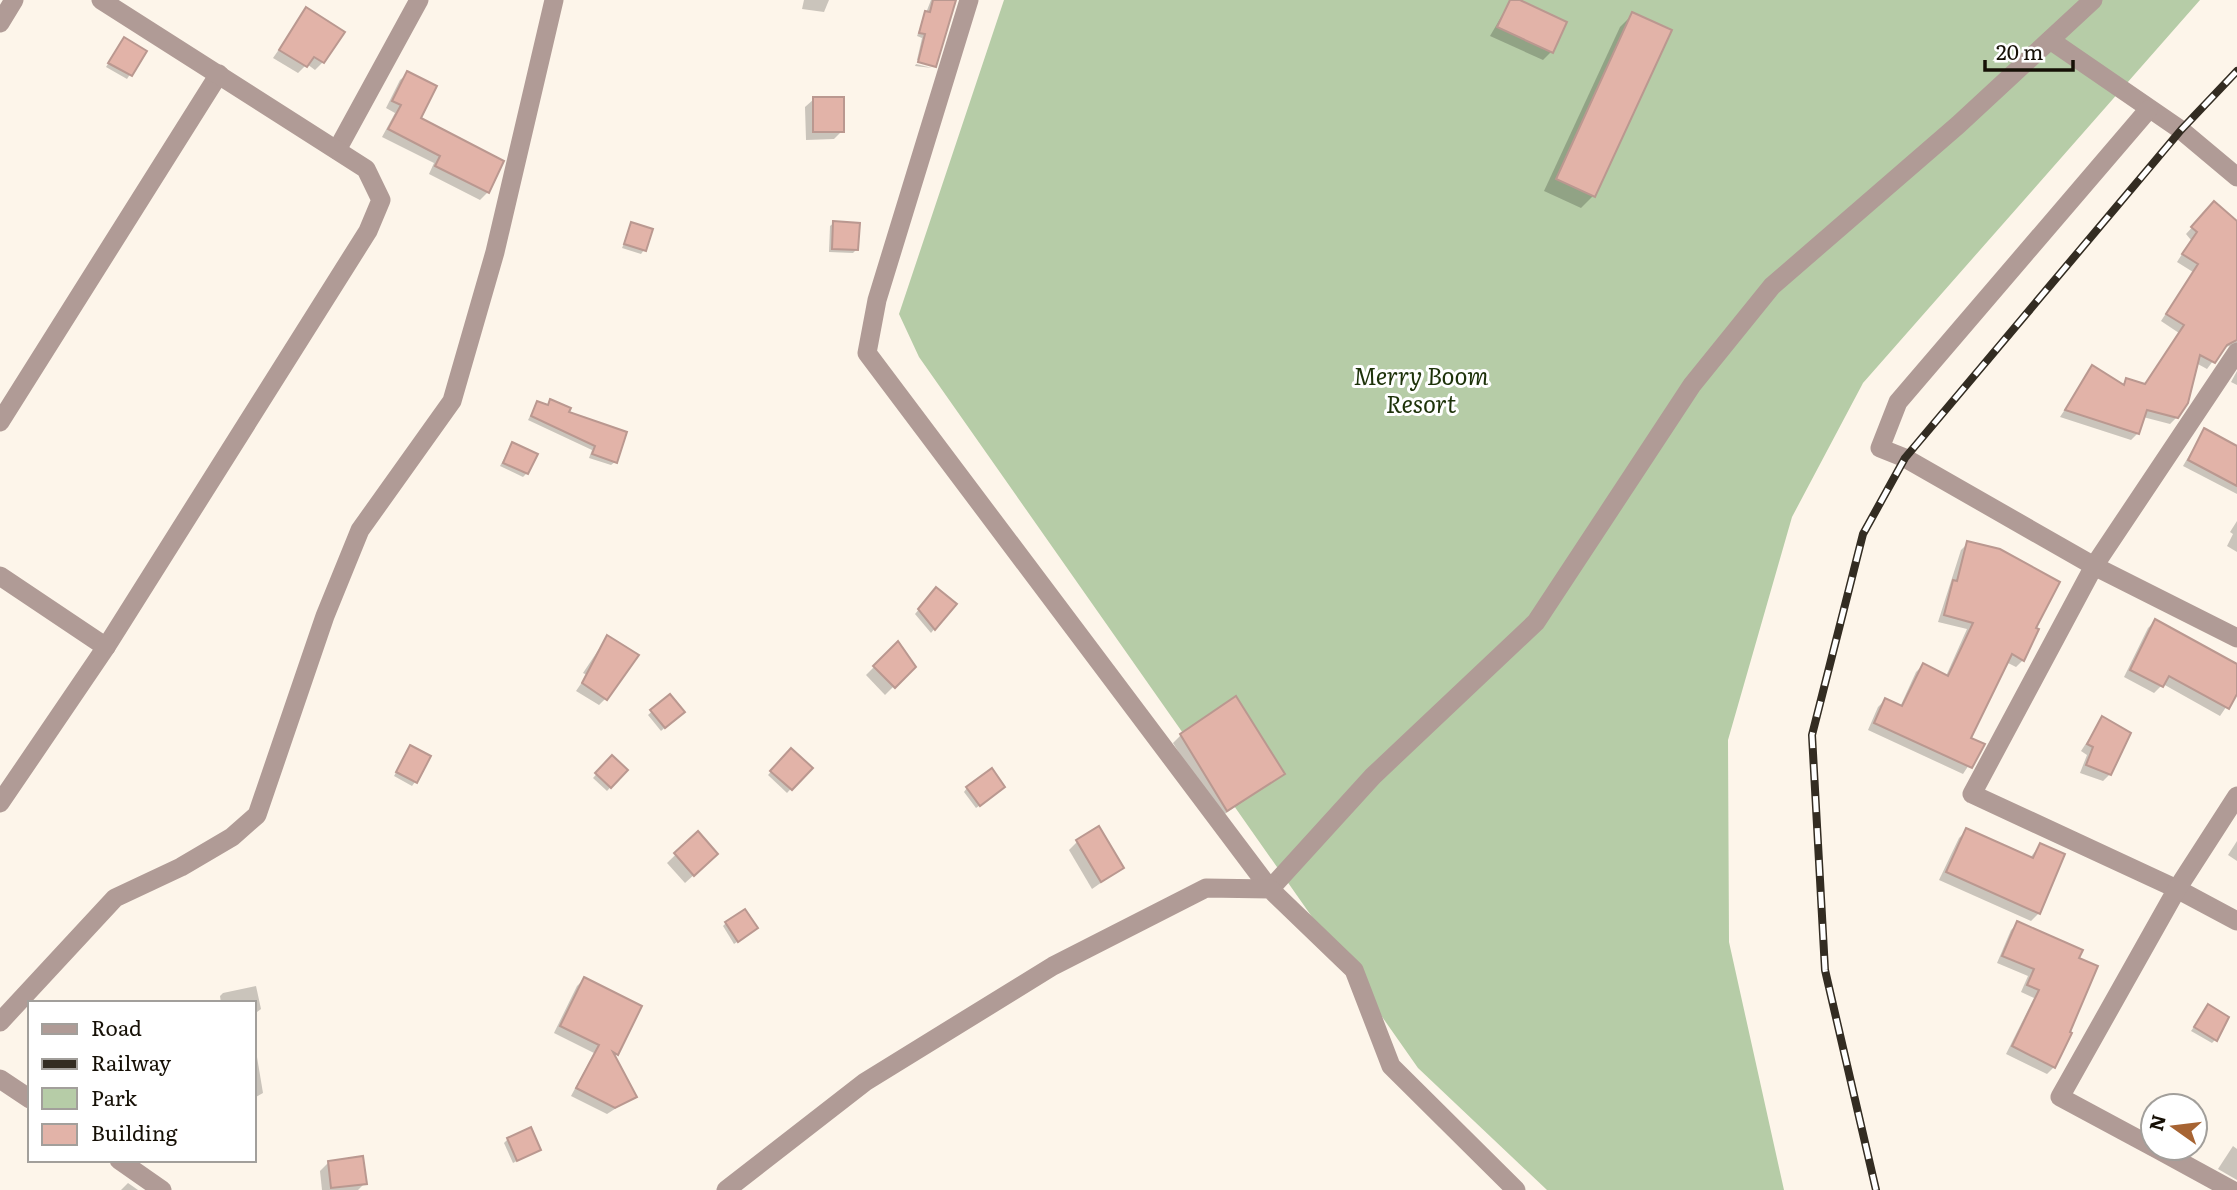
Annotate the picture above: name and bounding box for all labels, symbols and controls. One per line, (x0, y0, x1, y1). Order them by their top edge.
scale bar (1985, 28, 2072, 72)
text: 20 m (1996, 35, 2043, 66)
park label: Merry Boom Resort (1354, 357, 1489, 420)
legend (28, 1001, 256, 1162)
text: Road (91, 1011, 142, 1042)
text: Railway (91, 1046, 172, 1077)
text: Park (91, 1081, 137, 1112)
north arrow (2139, 1092, 2209, 1162)
text: N (2141, 1111, 2172, 1134)
text: Building (91, 1116, 178, 1147)

